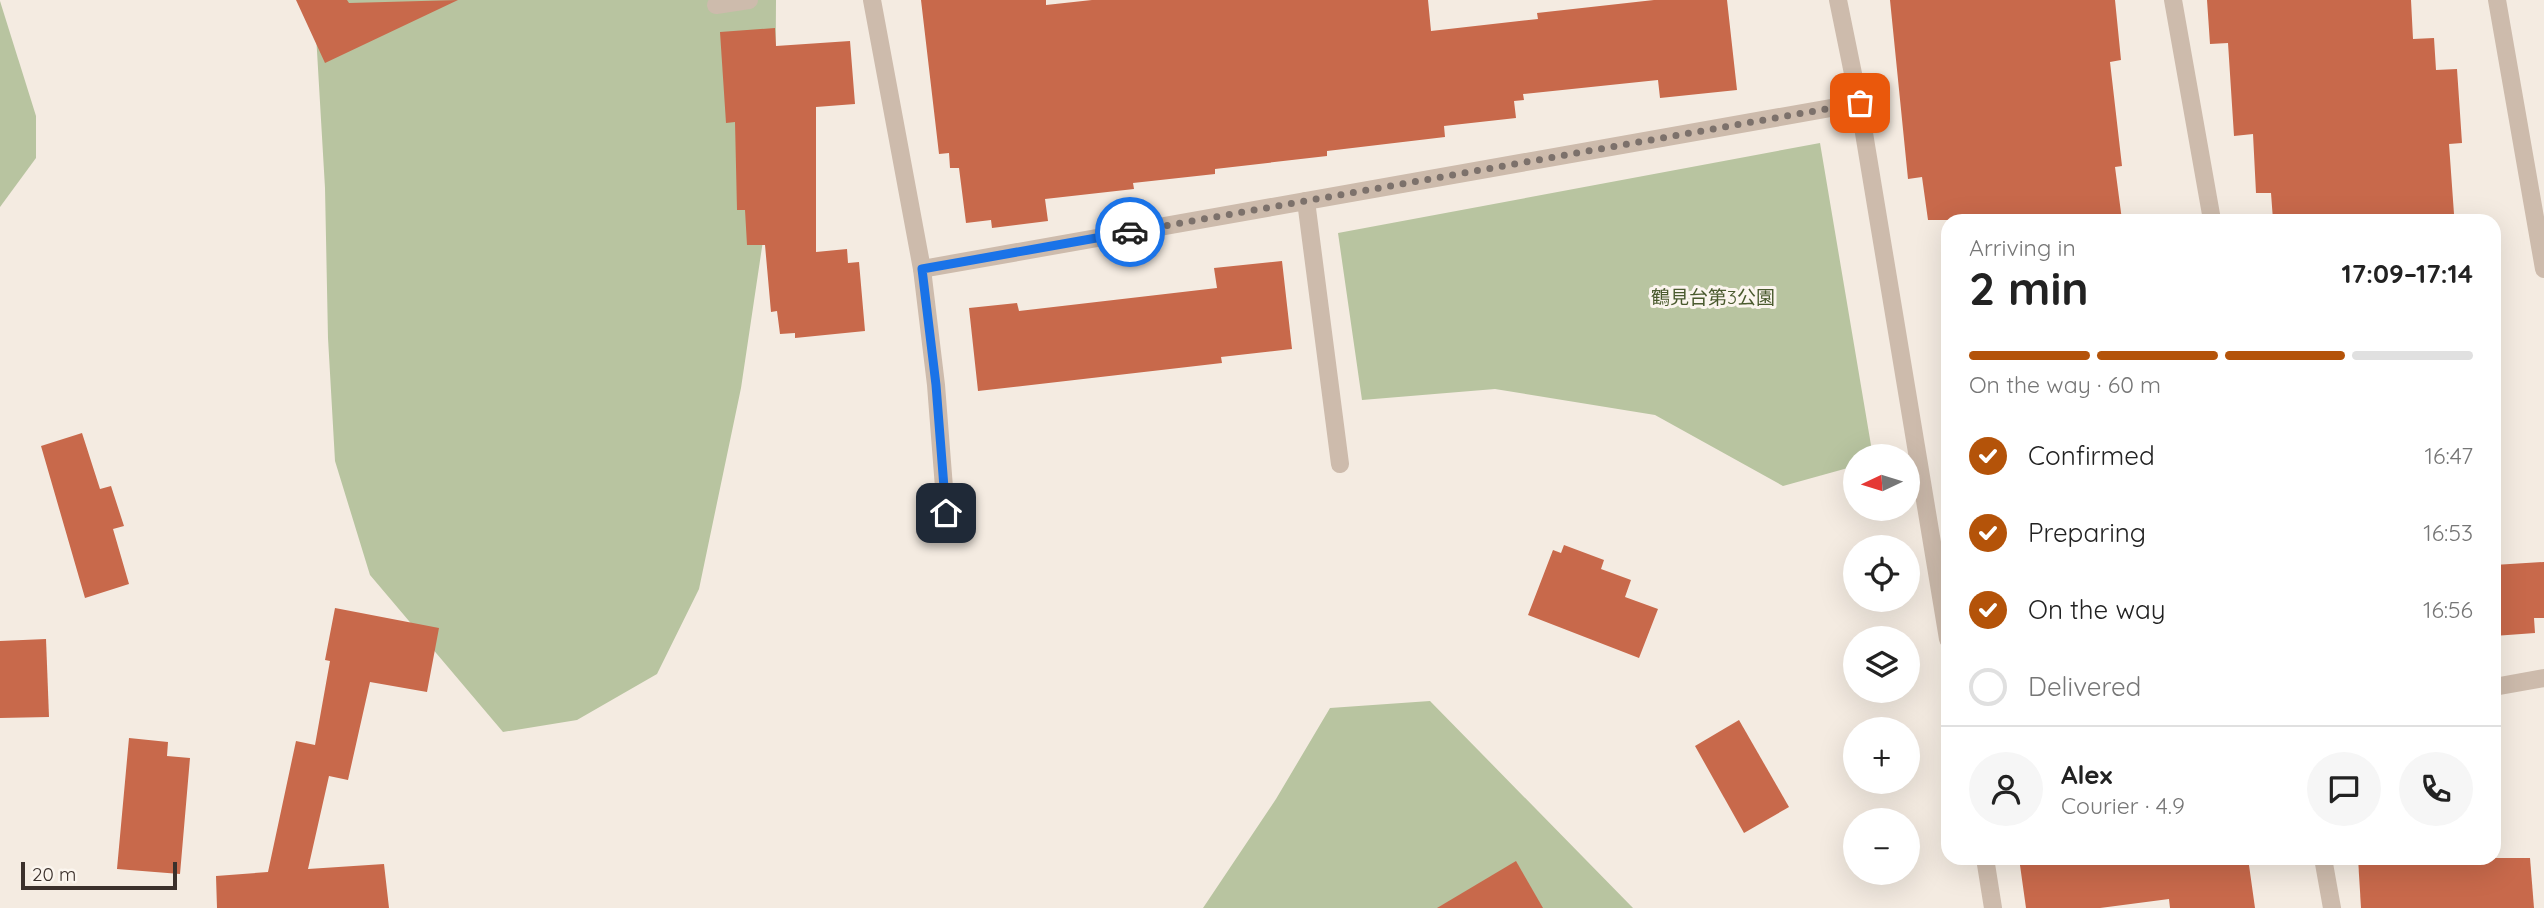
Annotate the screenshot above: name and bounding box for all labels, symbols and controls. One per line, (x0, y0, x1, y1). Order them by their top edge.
pin (1830, 73, 1890, 133)
icon: bag (1841, 84, 1879, 122)
courier (1095, 197, 1165, 267)
icon: car (1111, 213, 1149, 251)
text: Arriving in (1969, 233, 2076, 262)
text: 17:09–17:14 (2342, 257, 2473, 290)
text: 2 min (1969, 259, 2089, 317)
park label: 鶴見台第3公園 (1651, 285, 1775, 309)
text: On the way · 60 m (1969, 370, 2161, 399)
icon: check (1969, 437, 2007, 475)
text: Confirmed (2028, 439, 2155, 472)
text: 16:47 (2425, 441, 2473, 470)
north arrow (1843, 444, 1920, 522)
map controls (1843, 444, 1920, 885)
pin (916, 483, 976, 543)
icon: home (927, 494, 965, 532)
icon: check (1969, 514, 2007, 552)
text: Preparing (2028, 516, 2146, 549)
text: 16:53 (2423, 518, 2473, 547)
button: locate (1843, 535, 1920, 612)
icon: check (1969, 591, 2007, 629)
text: On the way (2028, 593, 2166, 626)
text: 16:56 (2423, 595, 2473, 624)
button: layers (1843, 626, 1920, 703)
text: Delivered (2028, 670, 2141, 703)
button: + (1843, 717, 1920, 794)
button: person (1969, 752, 2043, 826)
button: chat (2307, 752, 2381, 826)
button: phone (2399, 752, 2473, 826)
text: Alex (2061, 758, 2112, 791)
text: Courier · 4.9 (2061, 791, 2185, 820)
button: − (1843, 808, 1920, 885)
scale bar (21, 859, 177, 891)
text: 20 m (32, 862, 76, 886)

